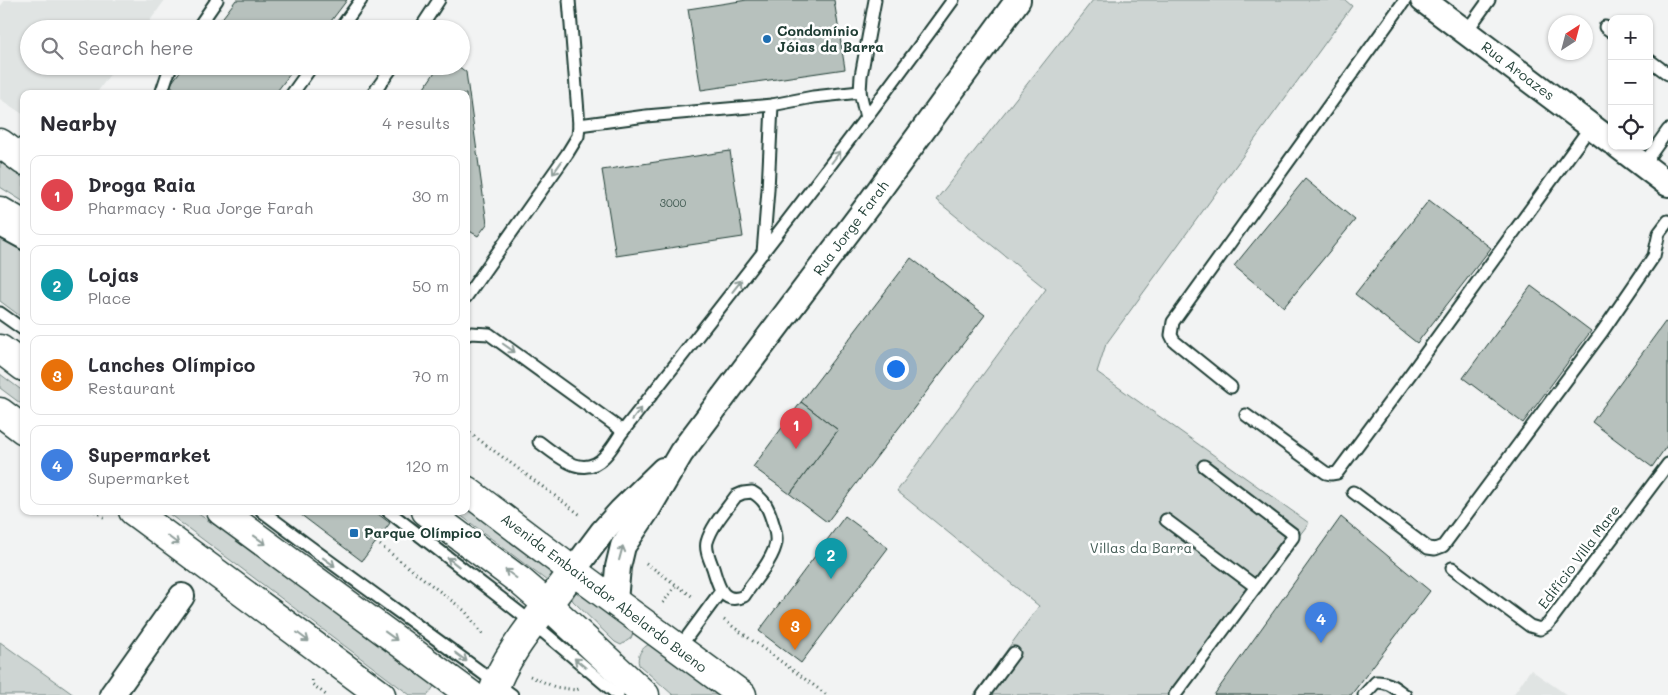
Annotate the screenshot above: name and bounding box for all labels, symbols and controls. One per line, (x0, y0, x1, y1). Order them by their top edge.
north arrow (1548, 15, 1593, 60)
map controls (1608, 15, 1653, 150)
button: + (1608, 15, 1653, 60)
search box (20, 20, 470, 75)
place label: Condomínio Jóias da Barra (777, 21, 884, 56)
marker: Condomínio Jóias da Barra (761, 33, 773, 45)
icon: search (38, 34, 66, 62)
text: Search here (78, 35, 194, 60)
street label: Rua Aroazes (1478, 37, 1559, 104)
button: − (1608, 60, 1653, 105)
button: locate (1608, 105, 1653, 150)
text: Nearby (40, 109, 117, 136)
text: 4 results (382, 112, 450, 133)
one-way arrow (830, 151, 841, 164)
one-way arrow (552, 161, 562, 175)
text: Droga Raia (88, 172, 196, 197)
street label: Rua Jorge Farah (809, 176, 893, 279)
text: 1 (53, 185, 61, 206)
text: 30 m (412, 185, 449, 206)
house number: 3000 (660, 195, 687, 210)
text: Pharmacy · Rua Jorge Farah (88, 197, 313, 218)
text: Lojas (88, 262, 139, 287)
text: 2 (53, 275, 61, 296)
text: 50 m (412, 275, 449, 296)
one-way arrow (731, 280, 742, 293)
text: Place (88, 287, 131, 308)
one-way arrow (502, 343, 516, 354)
text: Lanches Olímpico (88, 352, 255, 377)
your location (883, 356, 909, 382)
text: 3 (52, 365, 62, 386)
text: 70 m (412, 365, 449, 386)
text: Restaurant (88, 377, 176, 398)
one-way arrow (631, 408, 642, 421)
pin: 1 (780, 408, 812, 449)
text: Supermarket (88, 442, 211, 467)
text: 4 (52, 455, 62, 476)
text: 120 m (405, 455, 449, 476)
text: Supermarket (88, 467, 190, 488)
street label: Edifício Villa Mare (1533, 501, 1624, 612)
street label: Avenida Embaixador Abelardo Bueno (497, 509, 711, 676)
place label: Parque Olímpico (364, 523, 482, 542)
marker: Parque Olímpico (348, 527, 360, 539)
one-way arrow (166, 535, 180, 545)
one-way arrow (253, 535, 267, 545)
pin: 2 (815, 538, 847, 579)
park label: Villas da Barra (1090, 538, 1192, 557)
one-way arrow (617, 546, 627, 562)
one-way arrow (322, 557, 336, 567)
one-way arrow (447, 557, 460, 568)
one-way arrow (505, 569, 518, 580)
pin: 4 (1305, 602, 1337, 643)
pin: 3 (779, 609, 811, 650)
one-way arrow (384, 631, 398, 641)
one-way arrow (296, 632, 310, 642)
one-way arrow (454, 651, 467, 662)
one-way arrow (574, 658, 587, 669)

